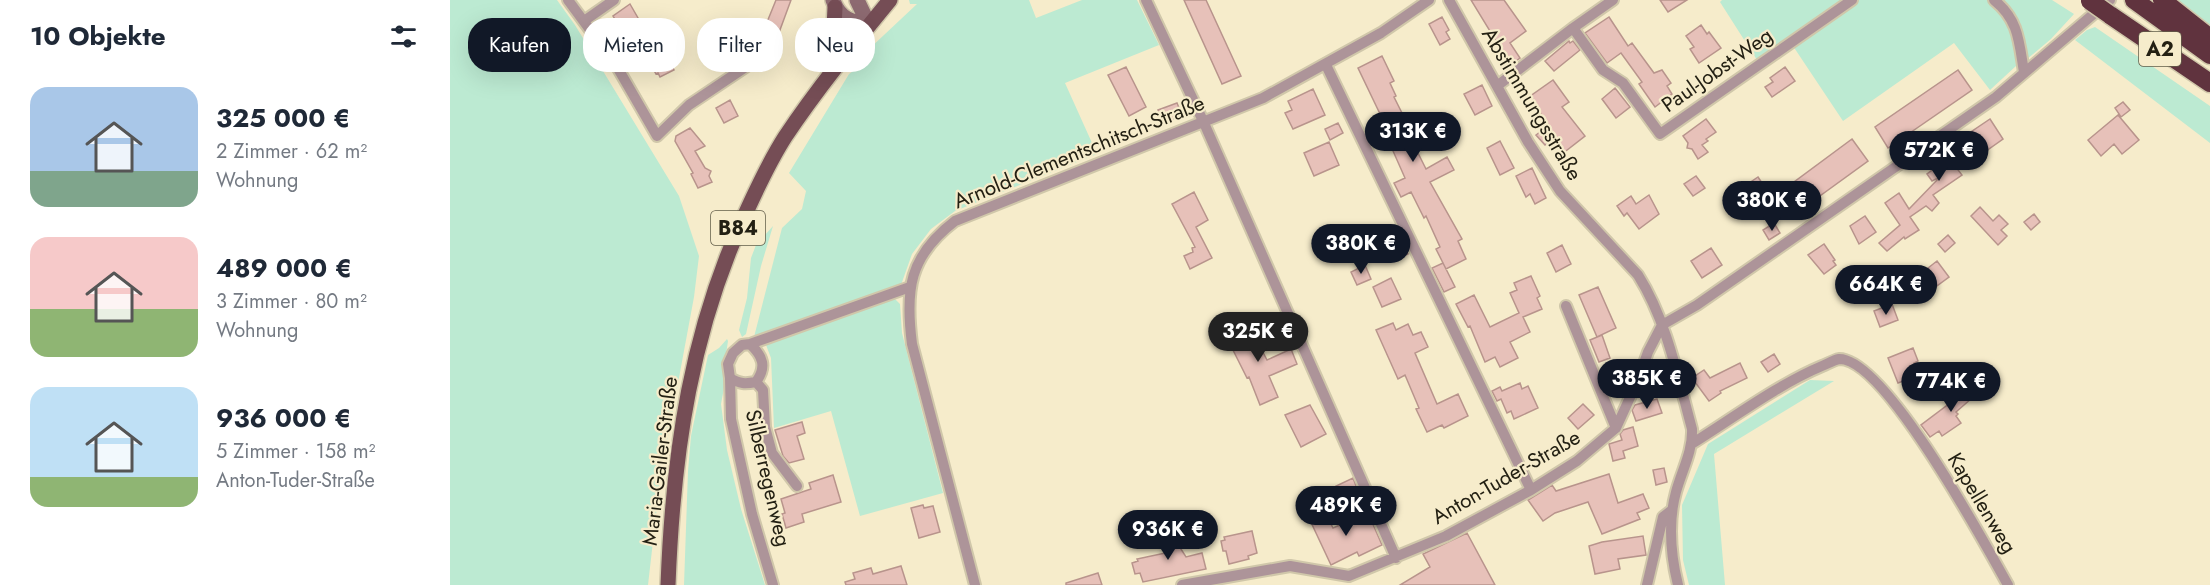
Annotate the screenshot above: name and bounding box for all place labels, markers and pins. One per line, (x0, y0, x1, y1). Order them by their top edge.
pin: 313K € (1364, 112, 1462, 163)
pin: 572K € (1890, 131, 1988, 182)
pin: 380K € (1723, 181, 1821, 232)
pin: 380K € (1312, 224, 1410, 275)
pin: 664K € (1837, 265, 1935, 316)
pin: 325K € (1209, 312, 1307, 363)
pin: 385K € (1598, 359, 1696, 410)
pin: 774K € (1902, 362, 2000, 413)
pin: 489K € (1297, 486, 1395, 537)
pin: 936K € (1119, 510, 1217, 561)

